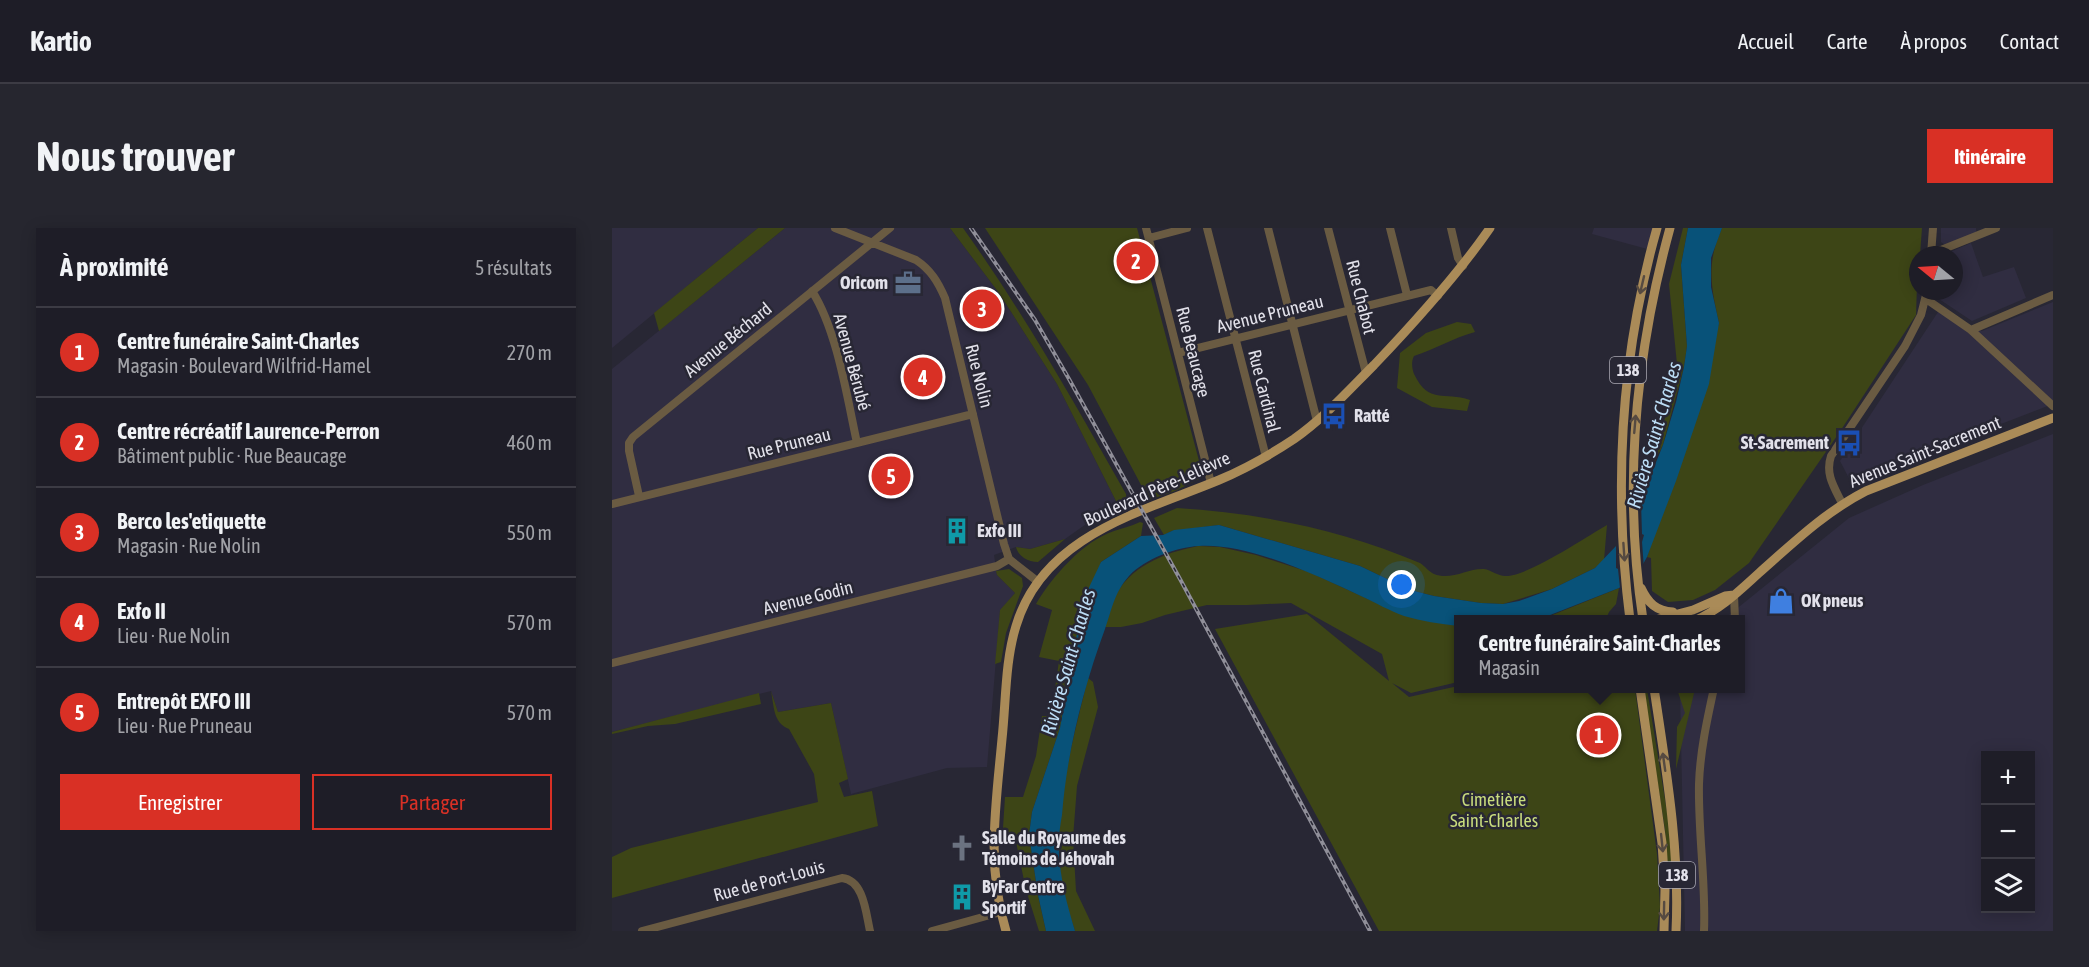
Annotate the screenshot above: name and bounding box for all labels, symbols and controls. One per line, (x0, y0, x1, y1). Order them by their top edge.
text: Kartio (30, 25, 92, 57)
text: Accueil (1738, 29, 1794, 53)
text: Carte (1827, 29, 1867, 53)
text: À propos (1900, 29, 1967, 53)
text: Contact (2000, 29, 2059, 53)
button: Itinéraire (1927, 129, 2053, 183)
text: Nous trouver (36, 132, 234, 180)
pin: 2 (1116, 238, 1156, 284)
north arrow (1909, 246, 1963, 300)
text: À proximité (60, 252, 168, 282)
text: 5 résultats (475, 256, 552, 279)
street label: Rue Chabot (1342, 258, 1381, 336)
office icon: Oricom (893, 268, 923, 298)
place label: Oricom (840, 272, 888, 293)
one-way arrow (1636, 275, 1648, 294)
pin: 3 (962, 286, 1001, 332)
street label: Avenue Pruneau (1214, 290, 1325, 337)
street label: Avenue Béchard (680, 298, 776, 381)
street label: Rue Beaucage (1172, 304, 1215, 399)
street label: Avenue Bérubé (829, 311, 876, 413)
text: Centre funéraire Saint-Charles (117, 328, 359, 354)
text: 1 (75, 341, 84, 364)
text: 270 m (507, 341, 552, 364)
street label: Rue Nolin (961, 342, 998, 410)
street label: Rue Cardinal (1244, 347, 1285, 435)
text: Magasin · Boulevard Wilfrid-Hamel (117, 354, 371, 377)
pin: 4 (904, 354, 942, 400)
road number: 138 (1610, 357, 1646, 383)
water label: Rivière Saint-Charles (1622, 359, 1685, 511)
bus stop icon: Ratté (1319, 401, 1349, 431)
place label: Ratté (1354, 405, 1390, 426)
street label: Avenue Saint-Sacrement (1846, 411, 2004, 492)
one-way arrow (1630, 415, 1641, 435)
text: Centre récréatif Laurence-Perron (117, 418, 380, 444)
street label: Rue Pruneau (745, 423, 833, 464)
bus stop icon: St-Sacrement (1834, 428, 1864, 458)
text: 2 (75, 431, 84, 454)
text: 460 m (507, 431, 552, 454)
place label: St-Sacrement (1741, 432, 1830, 453)
text: Bâtiment public · Rue Beaucage (117, 444, 346, 467)
street label: Boulevard Père-Lelièvre (1080, 447, 1233, 530)
pin: 5 (872, 454, 910, 498)
text: Berco les'etiquette (117, 508, 266, 534)
building icon: Exfo III (942, 516, 972, 546)
place label: Exfo III (977, 520, 1022, 541)
text: 3 (75, 521, 84, 544)
text: 550 m (507, 521, 552, 544)
text: Magasin · Rue Nolin (117, 534, 261, 557)
one-way arrow (1619, 541, 1630, 561)
your location (1387, 570, 1416, 599)
street label: Avenue Godin (761, 576, 855, 619)
water label: Rivière Saint-Charles (1036, 586, 1099, 738)
shop icon: OK pneus (1766, 586, 1796, 616)
place label: OK pneus (1801, 590, 1864, 611)
text: Exfo II (117, 598, 166, 624)
text: 4 (75, 611, 84, 634)
text: 570 m (507, 611, 552, 634)
popup (1454, 615, 1745, 693)
text: Lieu · Rue Nolin (117, 624, 230, 647)
text: Centre funéraire Saint-Charles (1478, 630, 1721, 656)
text: Magasin (1478, 656, 1540, 679)
text: Entrepôt EXFO III (117, 688, 251, 714)
text: 5 (75, 701, 84, 724)
text: 570 m (507, 701, 552, 724)
pin: 1 (1580, 712, 1618, 758)
text: Lieu · Rue Pruneau (117, 714, 252, 737)
map controls (1981, 751, 2035, 913)
button: + (1981, 751, 2035, 805)
one-way arrow (1659, 753, 1670, 772)
button: Enregistrer (60, 774, 300, 830)
button: Partager (312, 774, 552, 830)
park label: Cimetière Saint-Charles (1450, 789, 1538, 831)
button: − (1981, 805, 2035, 859)
place label: Salle du Royaume des Témoins de Jéhovah (982, 827, 1127, 869)
church icon: Salle du Royaume des Témoins de Jéhovah (947, 833, 977, 863)
one-way arrow (1657, 833, 1668, 853)
street label: Rue de Port-Louis (711, 856, 827, 905)
button: layers (1981, 859, 2035, 913)
road number: 138 (1659, 862, 1695, 888)
place label: ByFar Centre Sportif (982, 876, 1065, 918)
building icon: ByFar Centre Sportif (947, 882, 977, 912)
one-way arrow (1658, 900, 1670, 920)

